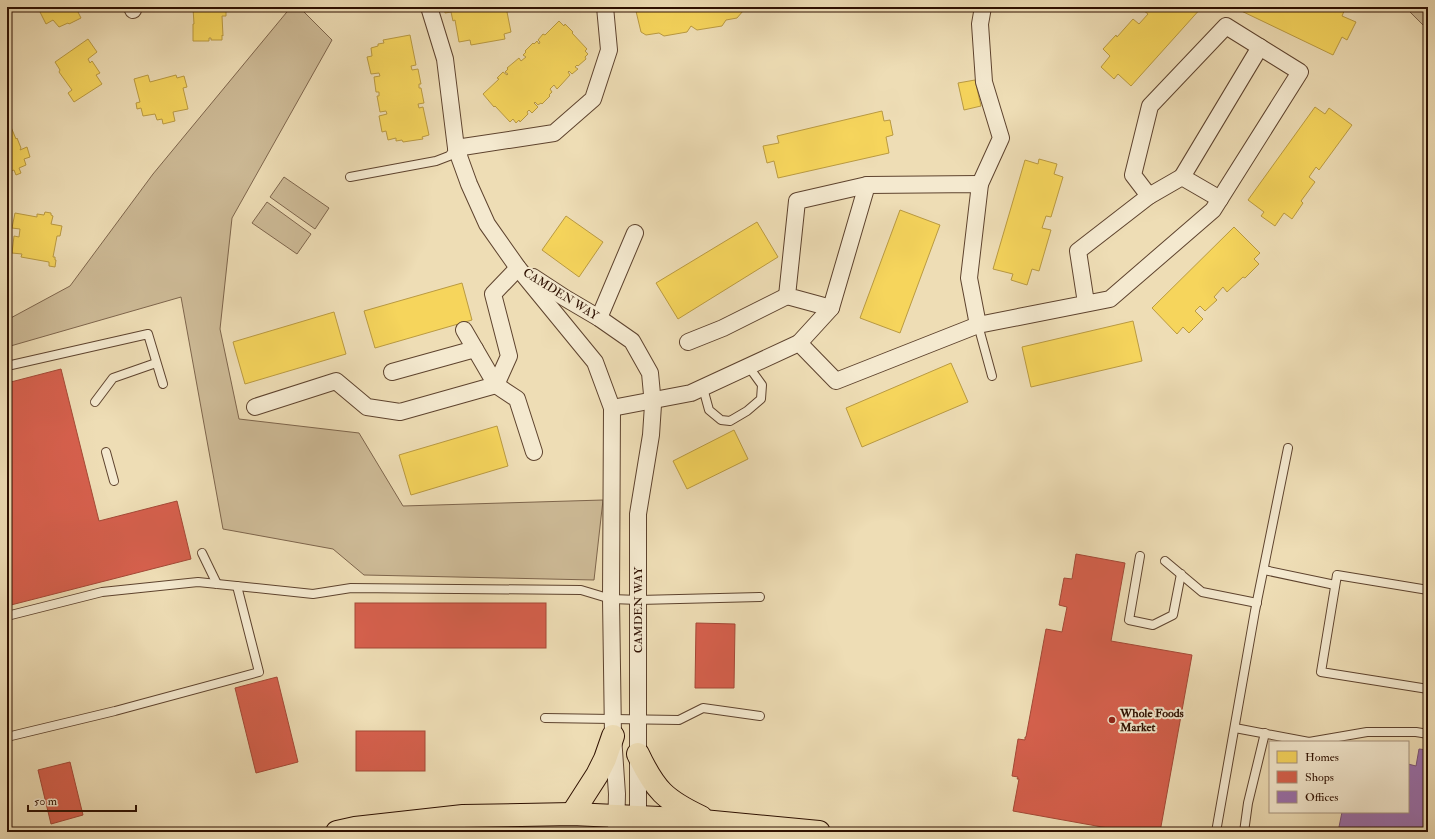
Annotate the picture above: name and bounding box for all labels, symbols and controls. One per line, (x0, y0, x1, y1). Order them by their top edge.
street label: CAMDEN WAY (520, 265, 602, 324)
street label: CAMDEN WAY (631, 566, 646, 653)
place label: Whole Foods Market (1119, 706, 1184, 735)
marker: Whole Foods Market (1107, 715, 1117, 725)
legend (1269, 741, 1409, 813)
text: Homes (1305, 750, 1339, 765)
text: Shops (1305, 770, 1334, 785)
scale bar (28, 787, 136, 813)
text: Offices (1305, 790, 1338, 805)
text: 50 m (34, 794, 58, 809)

